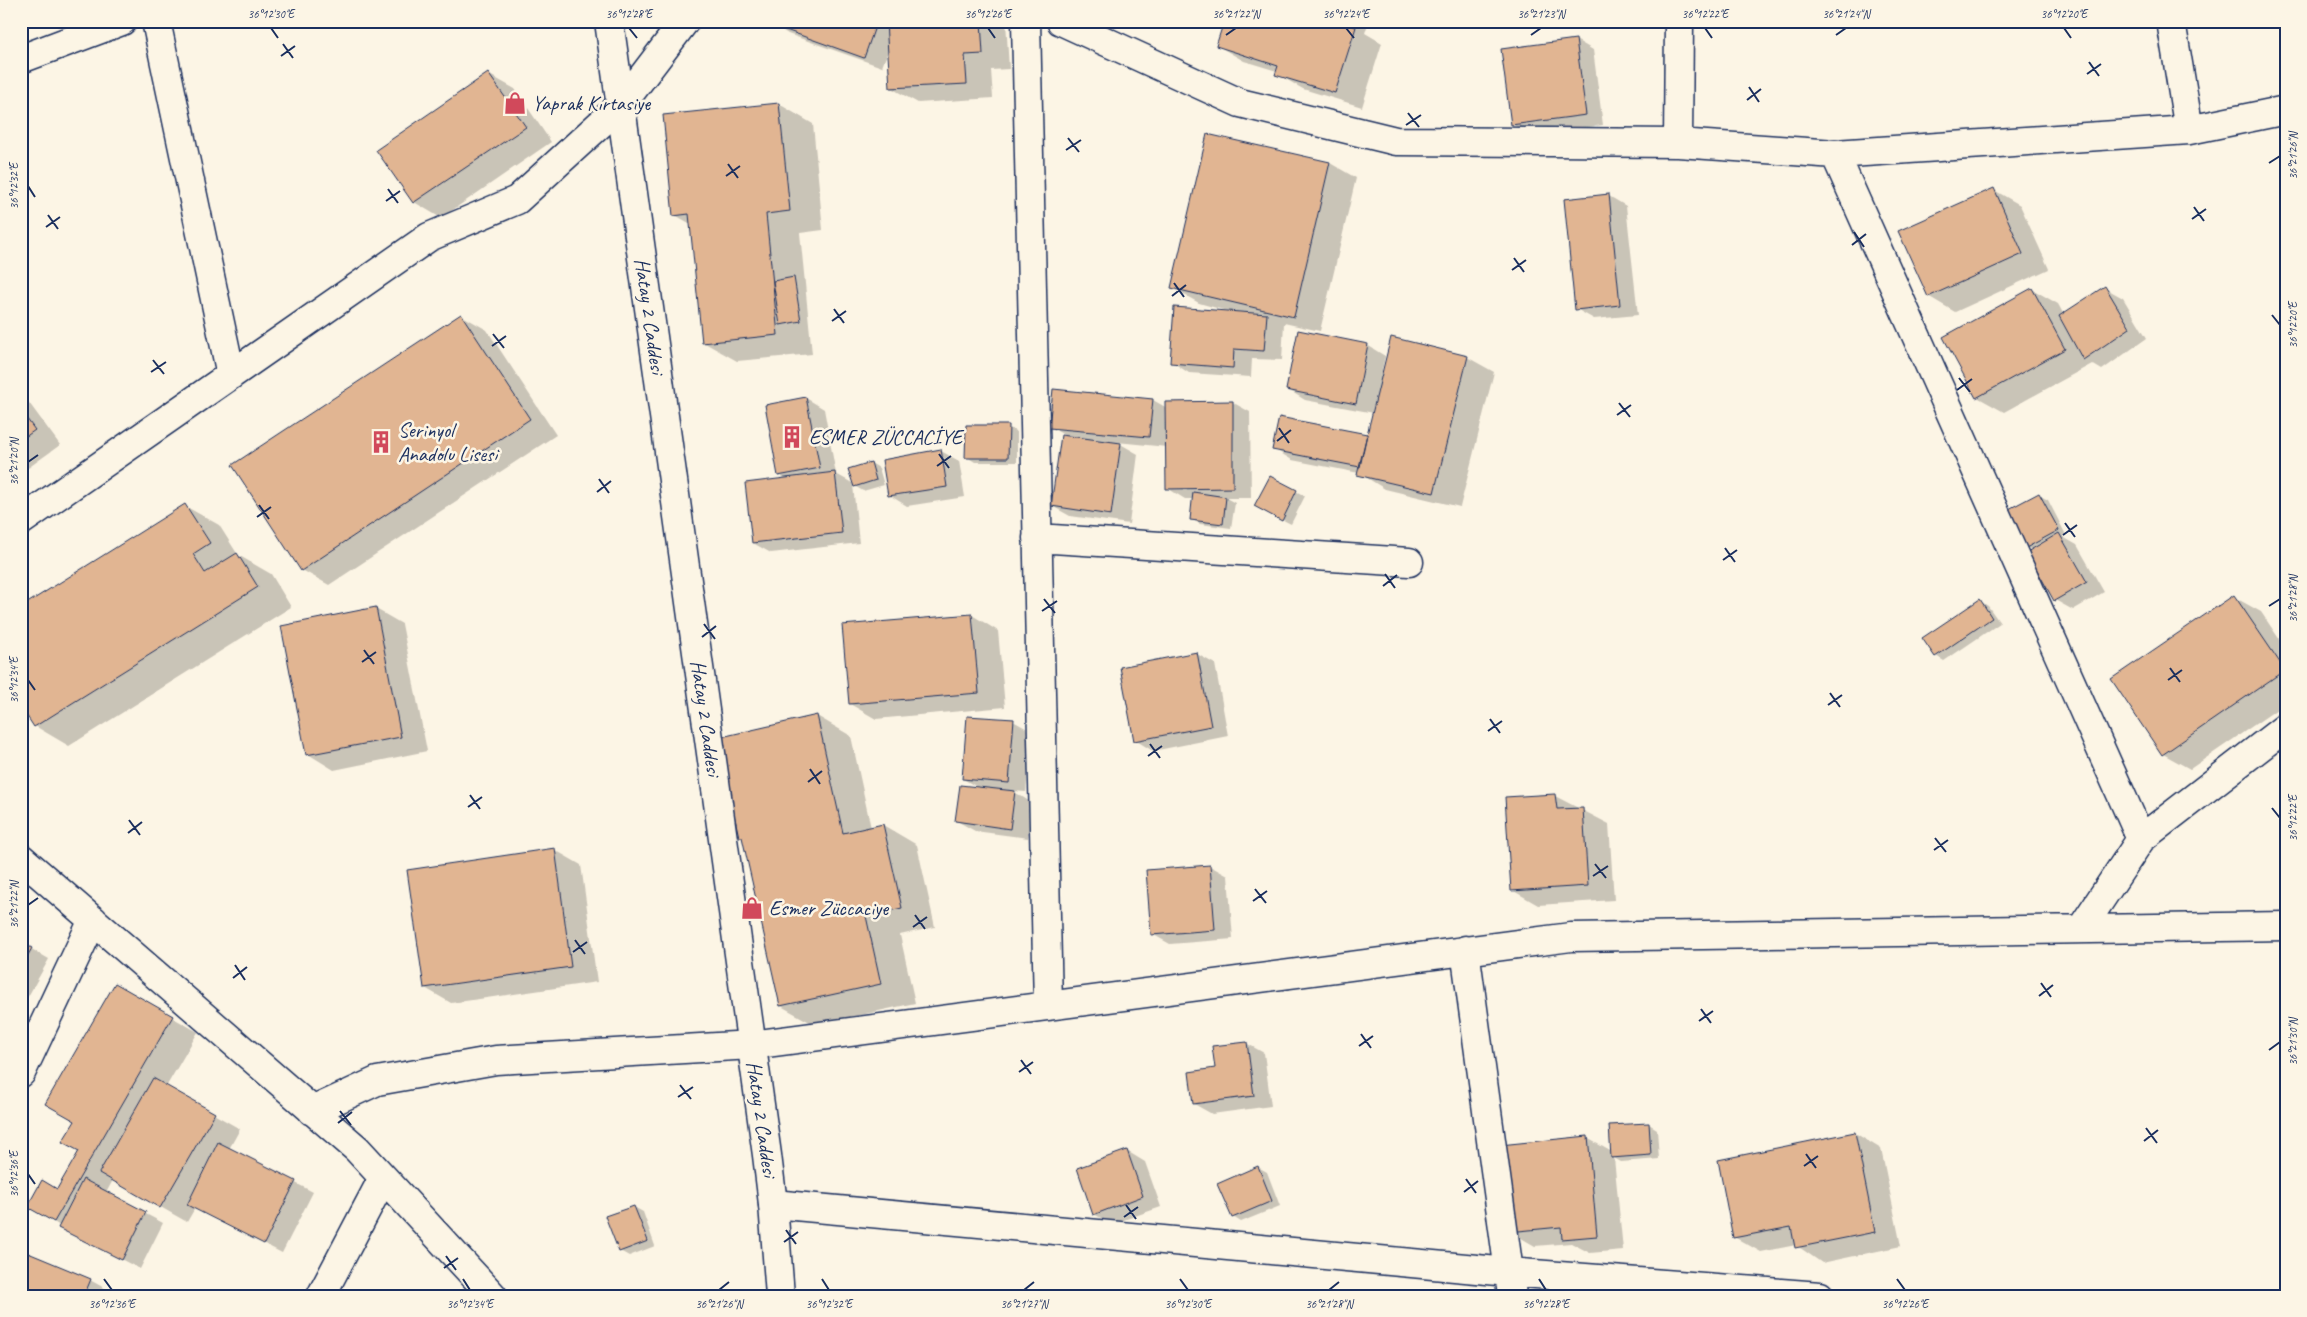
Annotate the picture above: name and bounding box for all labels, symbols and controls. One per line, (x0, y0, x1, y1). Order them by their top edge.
text: 36°12'30"E (248, 6, 296, 22)
text: 36°12'28"E (606, 6, 654, 22)
text: 36°12'26"E (965, 6, 1013, 22)
text: 36°21'22"N (1212, 6, 1261, 22)
text: 36°12'24"E (1323, 6, 1371, 22)
text: 36°21'23"N (1517, 6, 1566, 22)
text: 36°12'22"E (1682, 6, 1730, 22)
text: 36°21'24"N (1822, 6, 1871, 22)
text: 36°12'20"E (2041, 6, 2089, 22)
shop icon: Yaprak Kırtasiye (502, 90, 528, 116)
place label: Yaprak Kırtasiye (532, 90, 651, 116)
text: 36°21'26"N (2285, 131, 2301, 180)
text: 36°12'32"E (6, 161, 22, 209)
street label: Hatay 2 Caddesi (629, 256, 671, 379)
text: 36°12'20"E (2285, 300, 2301, 348)
place label: Serinyol Anadolu Lisesi (398, 417, 500, 467)
building icon: ESMER ZÜCCACİYE (779, 424, 805, 450)
place label: ESMER ZÜCCACİYE (809, 424, 965, 450)
building icon: Serinyol Anadolu Lisesi (368, 429, 394, 455)
text: 36°21'20"N (6, 437, 22, 486)
text: 36°21'28"N (2285, 574, 2301, 623)
text: 36°12'34"E (6, 655, 22, 703)
street label: Hatay 2 Caddesi (685, 658, 727, 781)
text: 36°12'22"E (2285, 793, 2301, 841)
text: 36°21'22"N (6, 880, 22, 929)
shop icon: Esmer Züccaciye (739, 895, 765, 921)
place label: Esmer Züccaciye (769, 895, 889, 921)
text: 36°21'30"N (2285, 1017, 2301, 1066)
street label: Hatay 2 Caddesi (741, 1059, 783, 1182)
text: 36°12'36"E (6, 1149, 22, 1197)
text: 36°12'36"E (89, 1296, 137, 1312)
text: 36°12'34"E (447, 1296, 495, 1312)
text: 36°21'26"N (695, 1296, 744, 1312)
text: 36°12'32"E (806, 1296, 854, 1312)
text: 36°21'27"N (1000, 1296, 1049, 1312)
text: 36°12'30"E (1165, 1296, 1213, 1312)
text: 36°21'28"N (1305, 1296, 1354, 1312)
text: 36°12'28"E (1523, 1296, 1571, 1312)
text: 36°12'26"E (1882, 1296, 1930, 1312)

